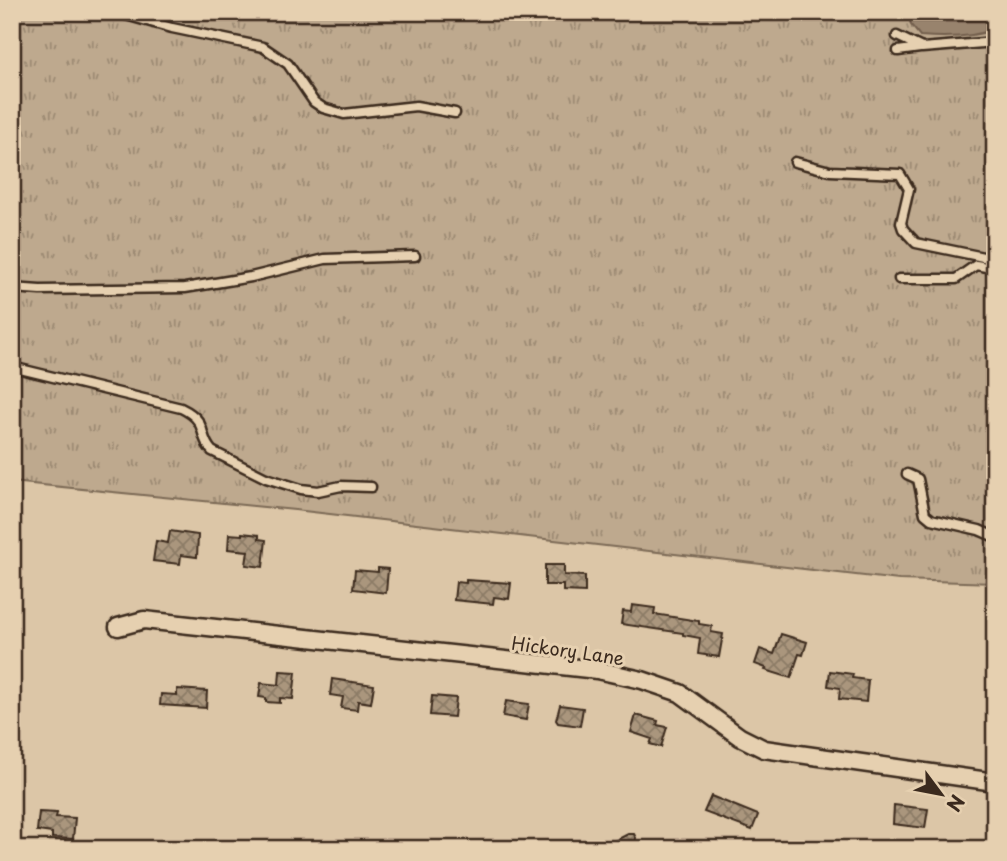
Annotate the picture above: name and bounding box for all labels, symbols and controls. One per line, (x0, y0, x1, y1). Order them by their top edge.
street label: Hickory Lane (510, 629, 626, 671)
north arrow (906, 760, 976, 830)
text: N (940, 790, 972, 817)

